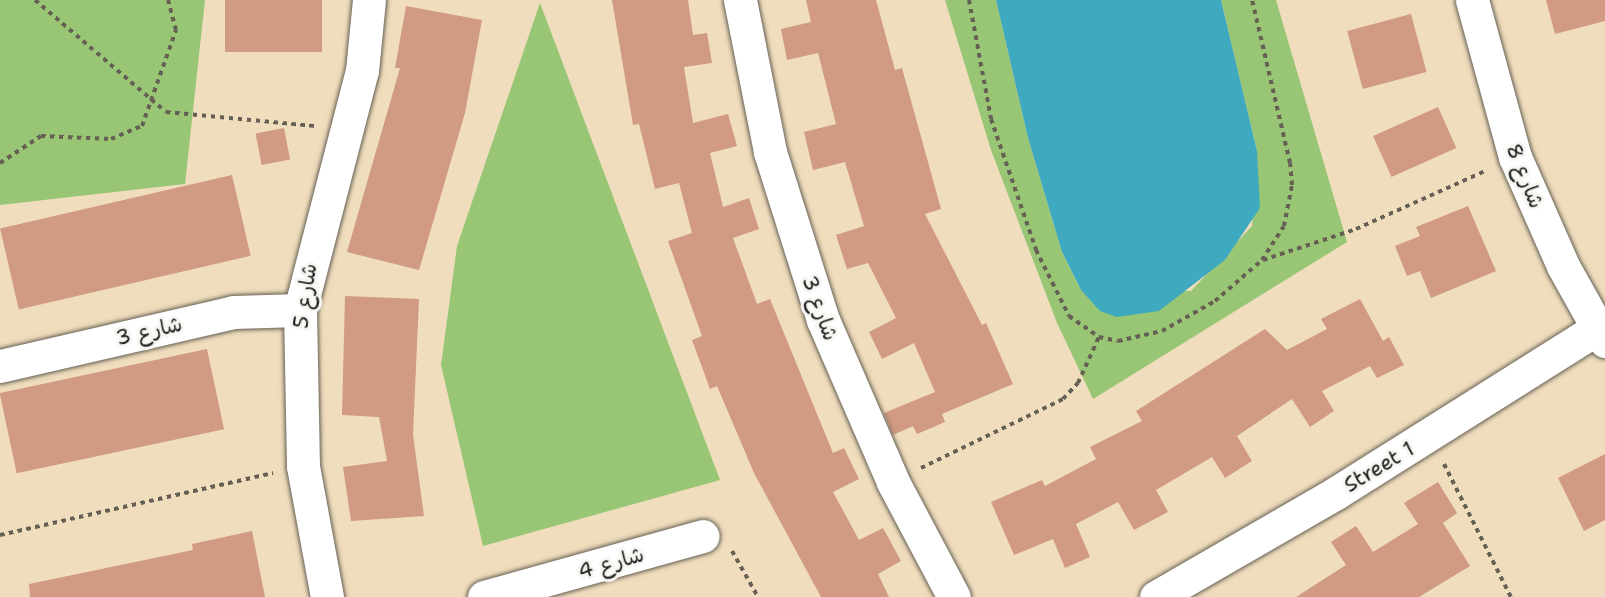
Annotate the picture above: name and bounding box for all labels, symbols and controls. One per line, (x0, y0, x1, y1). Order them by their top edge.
street label: شارع 8 (1501, 140, 1549, 212)
street label: شارع 5 (288, 262, 322, 330)
street label: شارع 3 (797, 272, 843, 344)
street label: شارع 3 (113, 311, 185, 351)
street label: Street 1 (1339, 436, 1419, 498)
street label: شارع 4 (575, 542, 647, 584)

